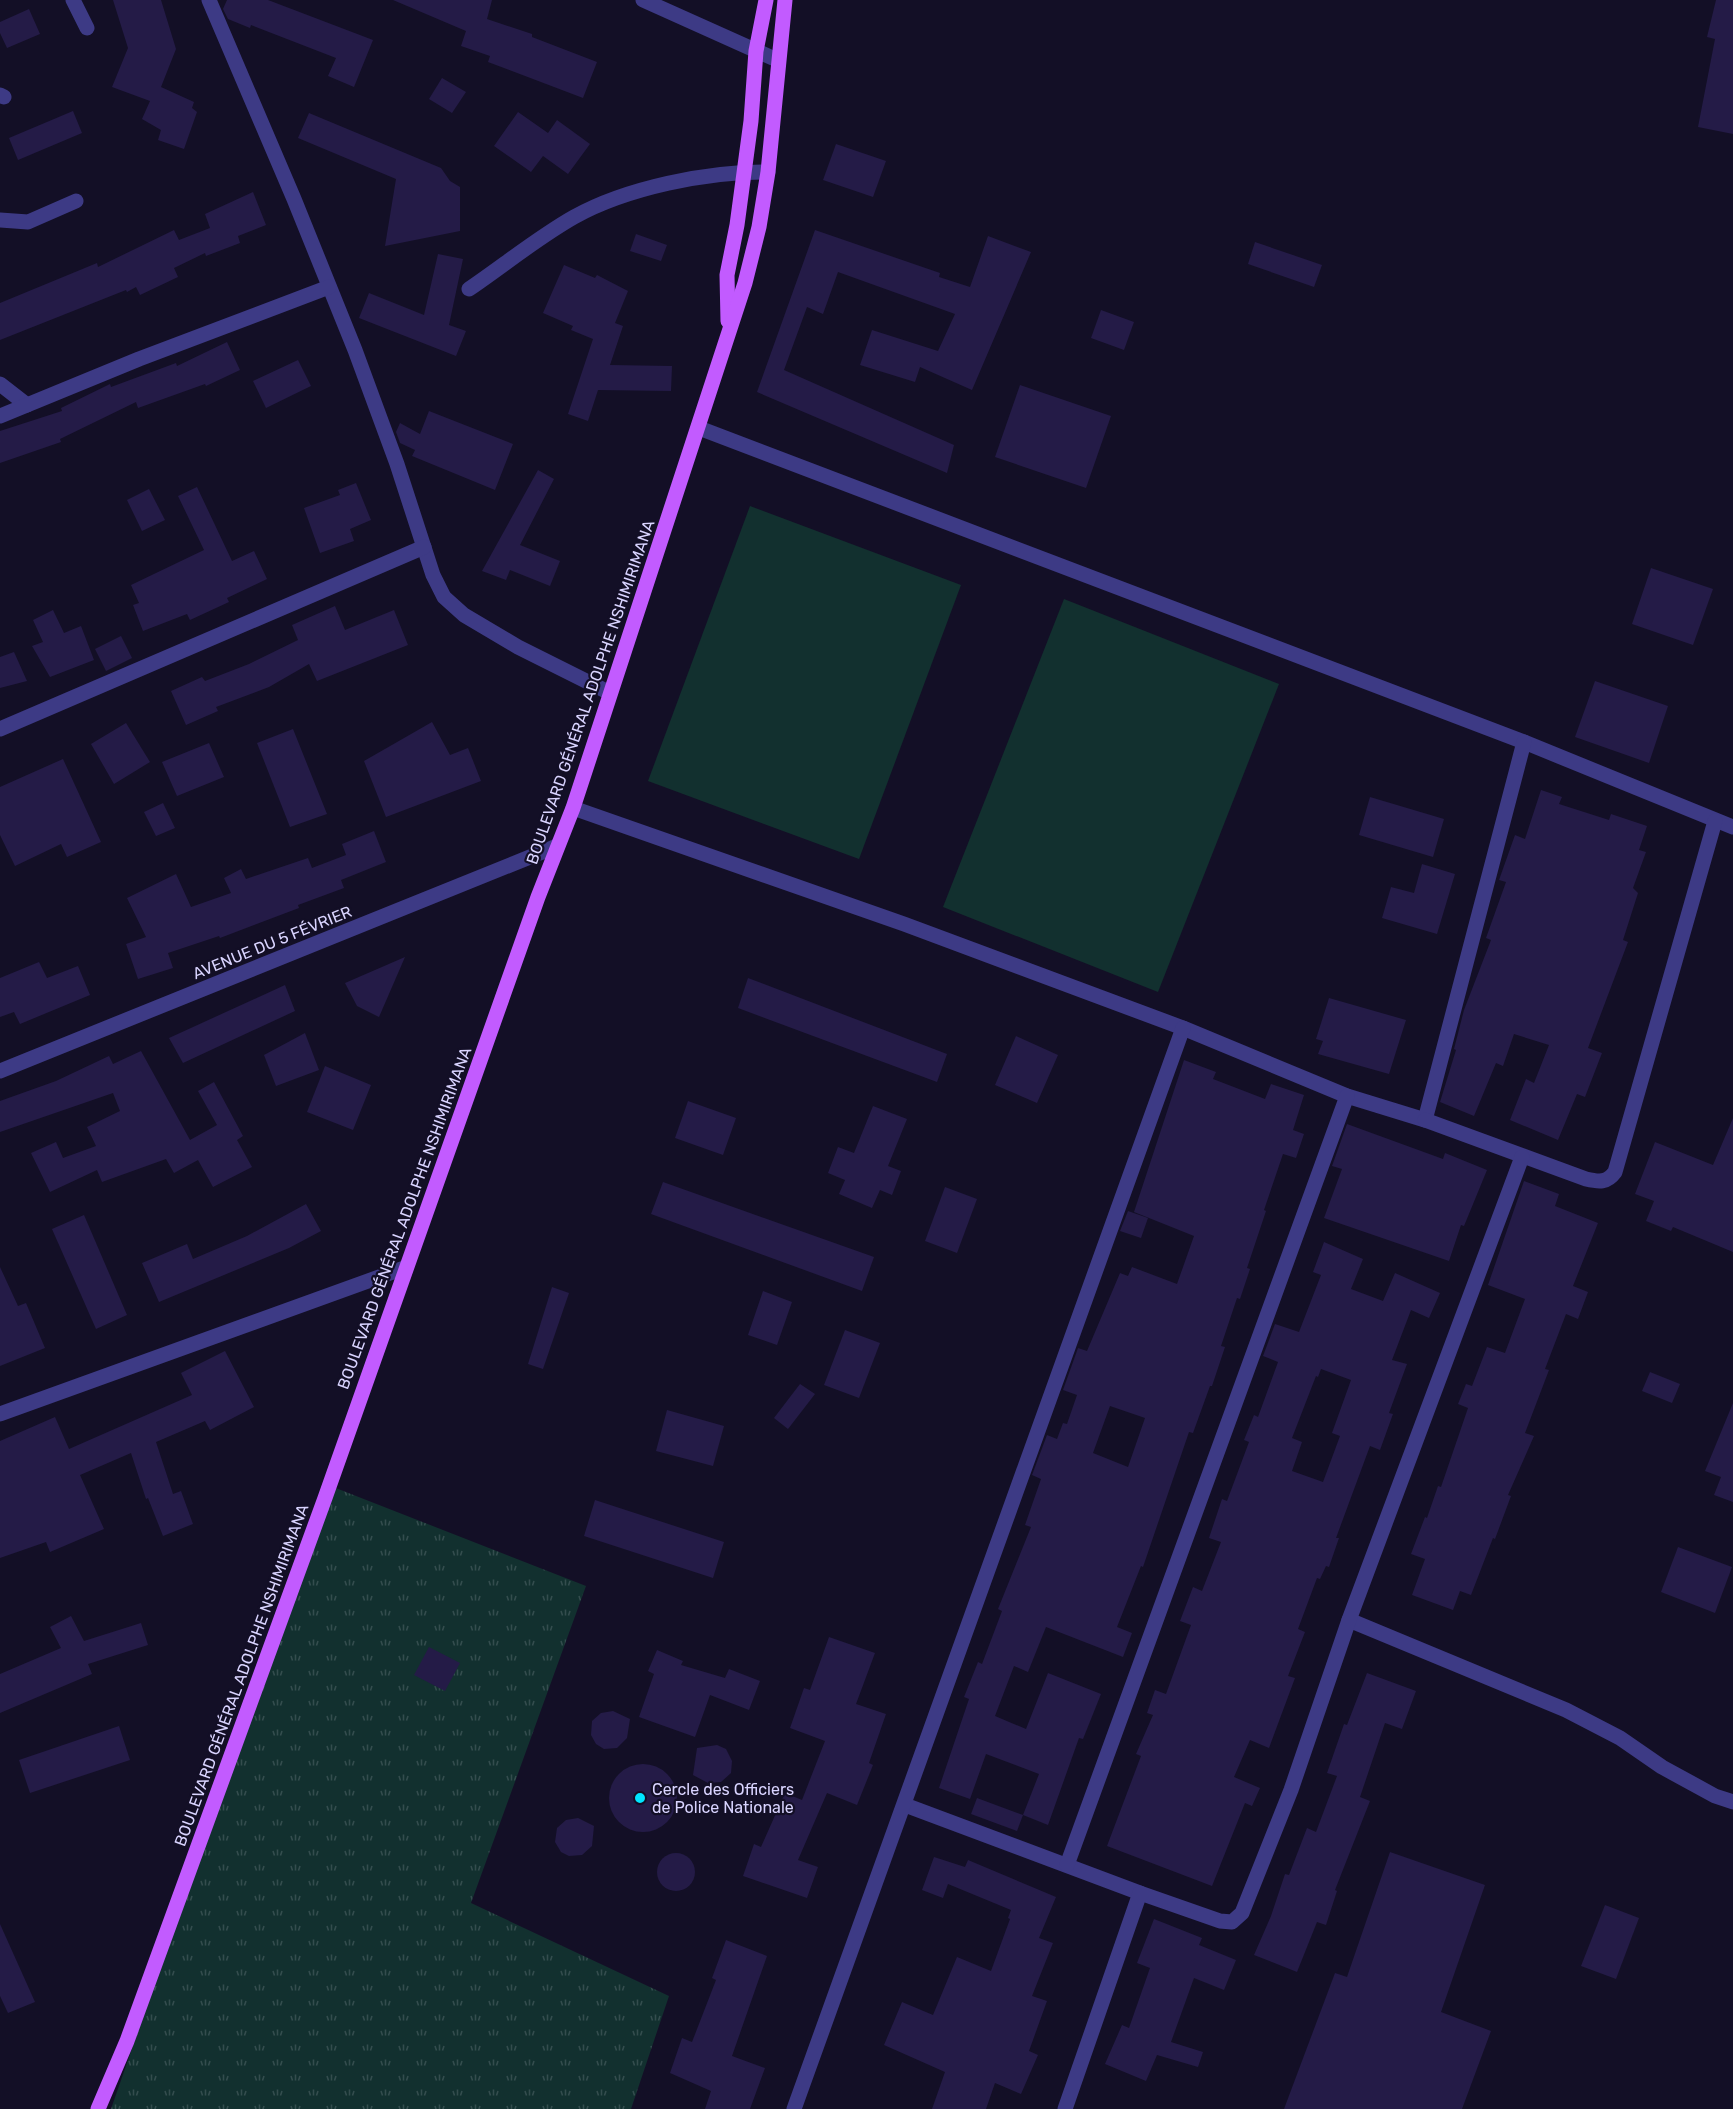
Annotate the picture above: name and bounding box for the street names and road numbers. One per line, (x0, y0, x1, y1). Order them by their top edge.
street label: BOULEVARD GÉNÉRAL ADOLPHE NSHIMIRIMANA (522, 517, 659, 867)
street label: AVENUE DU 5 FÉVRIER (190, 902, 355, 983)
street label: BOULEVARD GÉNÉRAL ADOLPHE NSHIMIRIMANA (334, 1044, 476, 1392)
street label: BOULEVARD GÉNÉRAL ADOLPHE NSHIMIRIMANA (171, 1501, 313, 1849)

